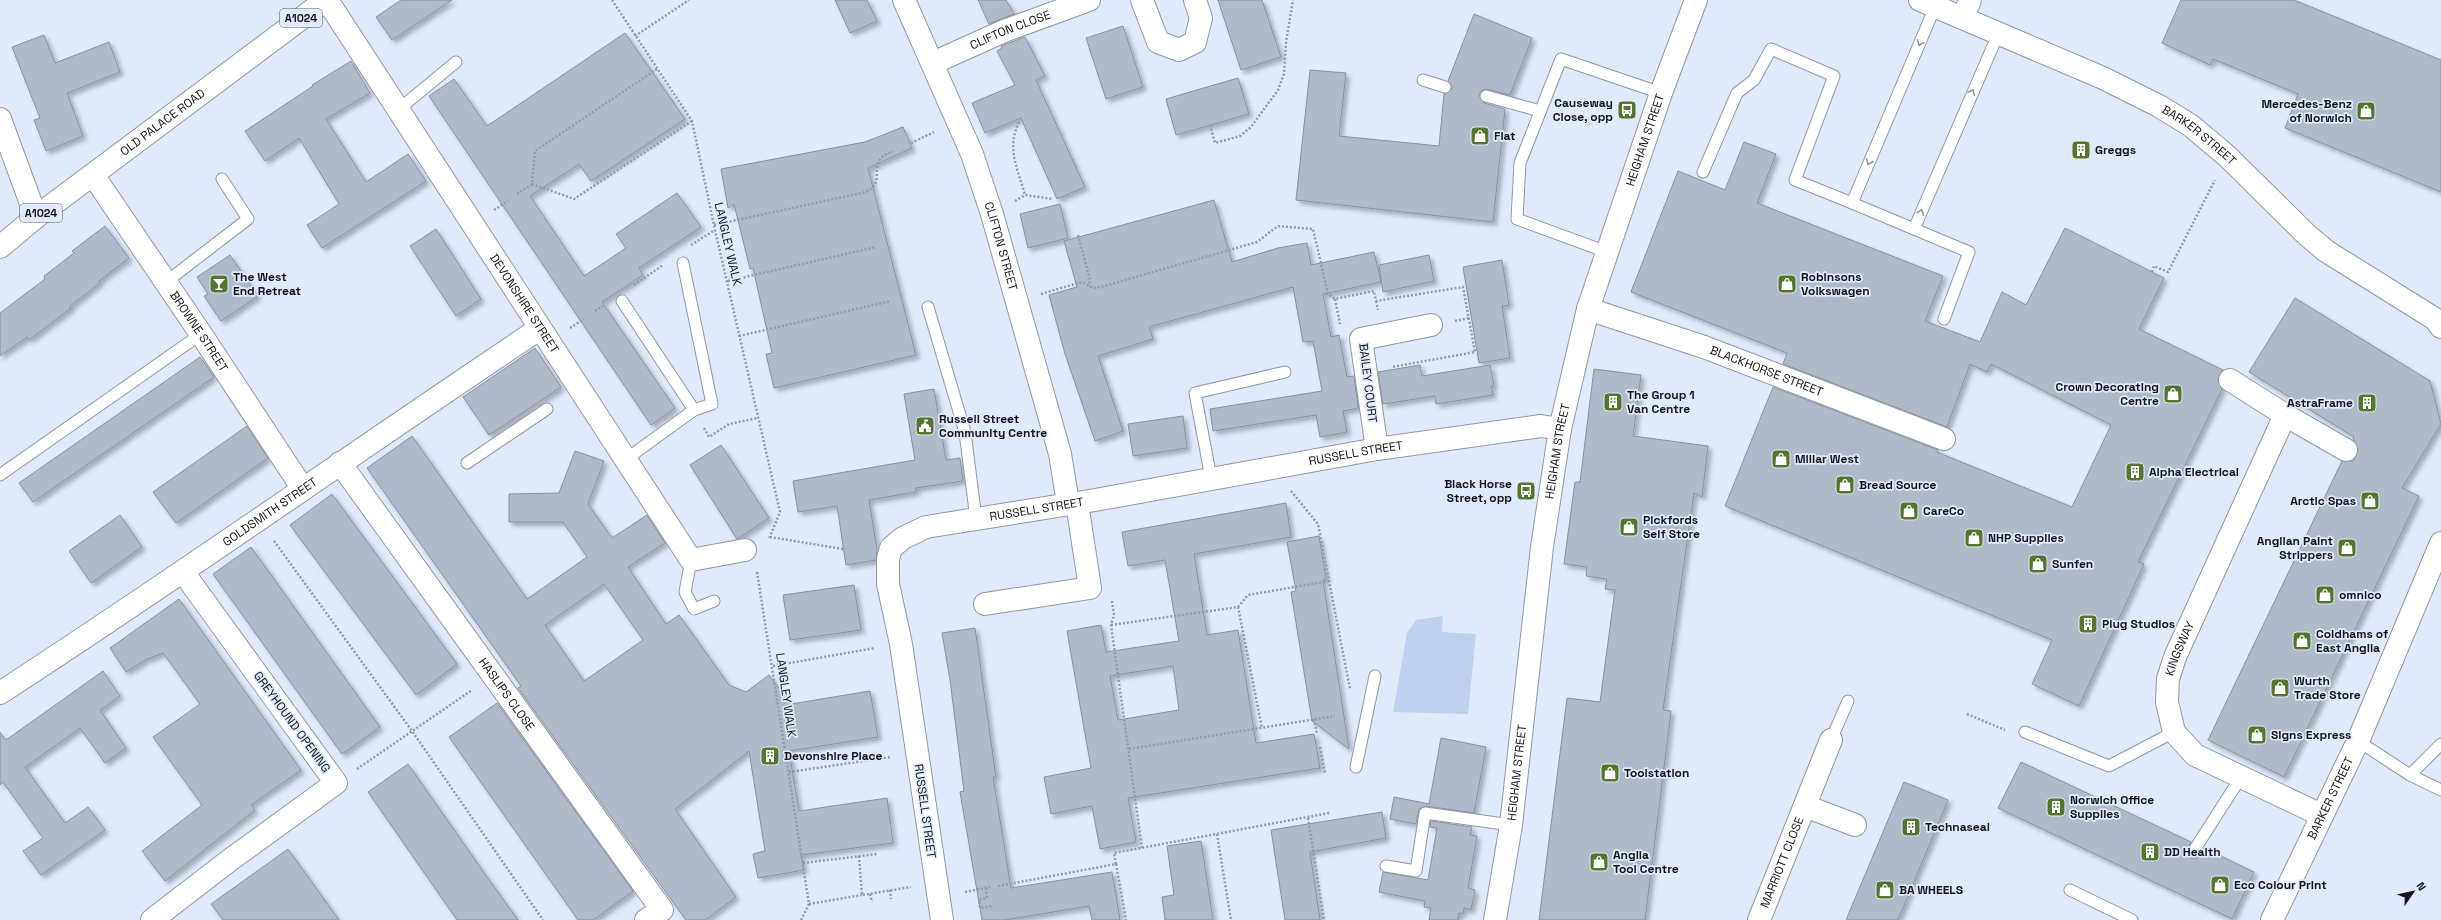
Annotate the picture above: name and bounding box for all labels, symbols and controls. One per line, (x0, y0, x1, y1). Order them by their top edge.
street label: CLIFTON CLOSE (967, 7, 1053, 53)
road number: A1024 (280, 9, 322, 27)
one-way arrow (1916, 39, 1924, 46)
street label: OLD PALACE ROAD (117, 85, 208, 159)
one-way arrow (1967, 89, 1975, 97)
street label: HEIGHAM STREET (1622, 92, 1668, 188)
place label: Causeway Close, opp (1553, 95, 1613, 125)
place label: Mercedes-Benz of Norwich (2261, 96, 2352, 126)
bus stop icon: Causeway Close, opp (1616, 99, 1638, 121)
shop icon: Mercedes-Benz of Norwich (2355, 100, 2377, 122)
street label: BARKER STREET (2159, 102, 2240, 169)
shop icon: Fiat (1469, 125, 1491, 147)
place label: Fiat (1494, 128, 1516, 144)
building icon: Greggs (2070, 139, 2092, 161)
place label: Greggs (2095, 142, 2136, 158)
one-way arrow (1866, 158, 1874, 166)
street label: CLIFTON STREET (980, 200, 1021, 292)
street label: LANGLEY WALK (711, 201, 746, 288)
road number: A1024 (20, 204, 62, 222)
one-way arrow (1917, 209, 1925, 216)
street label: DEVONSHIRE STREET (486, 251, 563, 356)
place label: The West End Retreat (233, 269, 301, 299)
place label: Robinsons Volkswagen (1801, 269, 1870, 299)
bar icon: The West End Retreat (208, 273, 230, 295)
shop icon: Robinsons Volkswagen (1776, 273, 1798, 295)
street label: BROWNE STREET (166, 288, 232, 375)
street label: BAILEY COURT (1355, 342, 1381, 424)
street label: BLACKHORSE STREET (1708, 342, 1825, 400)
place label: Crown Decorating Centre (2055, 379, 2159, 409)
shop icon: Crown Decorating Centre (2162, 383, 2184, 405)
place label: The Group 1 Van Centre (1627, 387, 1695, 417)
building icon: The Group 1 Van Centre (1602, 391, 1624, 413)
building icon: AstraFrame (2356, 392, 2378, 414)
place label: AstraFrame (2287, 395, 2353, 411)
street label: HEIGHAM STREET (1541, 402, 1574, 500)
place label: Russell Street Community Centre (939, 411, 1047, 441)
public building icon: Russell Street Community Centre (914, 415, 936, 437)
street label: RUSSELL STREET (1307, 437, 1404, 469)
shop icon: Millar West (1770, 448, 1792, 470)
place label: Millar West (1795, 451, 1859, 467)
building icon: Alpha Electrical (2124, 461, 2146, 483)
place label: Alpha Electrical (2149, 464, 2239, 480)
street label: GOLDSMITH STREET (219, 474, 320, 550)
shop icon: Bread Source (1834, 474, 1856, 496)
place label: Black Horse Street, opp (1444, 476, 1512, 506)
place label: Bread Source (1859, 477, 1937, 493)
bus stop icon: Black Horse Street, opp (1515, 480, 1537, 502)
shop icon: Arctic Spas (2359, 490, 2381, 512)
place label: Arctic Spas (2290, 493, 2356, 509)
street label: RUSSELL STREET (988, 494, 1085, 525)
shop icon: CareCo (1898, 500, 1920, 522)
place label: CareCo (1923, 503, 1964, 519)
place label: Pickfords Self Store (1643, 512, 1700, 542)
shop icon: Pickfords Self Store (1618, 516, 1640, 538)
shop icon: NHP Supplies (1963, 527, 1985, 549)
place label: NHP Supplies (1988, 530, 2064, 546)
place label: Anglian Paint Strippers (2257, 533, 2333, 563)
shop icon: Anglian Paint Strippers (2336, 537, 2358, 559)
shop icon: Sunfen (2027, 553, 2049, 575)
place label: Sunfen (2052, 556, 2093, 572)
shop icon: omnico (2314, 584, 2336, 606)
place label: omnico (2339, 587, 2382, 603)
building icon: Plug Studios (2077, 613, 2099, 635)
place label: Plug Studios (2102, 616, 2175, 632)
street label: KINGSWAY (2161, 618, 2198, 678)
place label: Coldhams of East Anglia (2316, 626, 2388, 656)
shop icon: Coldhams of East Anglia (2291, 630, 2313, 652)
street label: LANGLEY WALK (772, 652, 800, 739)
street label: HASLIPS CLOSE (475, 655, 538, 734)
street label: GREYHOUND OPENING (250, 668, 334, 776)
place label: Wurth Trade Store (2294, 673, 2361, 703)
shop icon: Wurth Trade Store (2269, 677, 2291, 699)
street label: HEIGHAM STREET (1504, 724, 1530, 822)
shop icon: Signs Express (2246, 724, 2268, 746)
place label: Signs Express (2271, 727, 2351, 743)
building icon: Devonshire Place (759, 745, 781, 767)
place label: Devonshire Place (784, 748, 883, 764)
street label: BARKER STREET (2304, 754, 2357, 842)
shop icon: Toolstation (1599, 762, 1621, 784)
street label: RUSSELL STREET (910, 763, 940, 859)
place label: Toolstation (1624, 765, 1689, 781)
place label: Norwich Office Supplies (2070, 792, 2154, 822)
building icon: Norwich Office Supplies (2045, 796, 2067, 818)
street label: MARRIOTT CLOSE (1757, 814, 1808, 910)
building icon: Technaseal (1900, 816, 1922, 838)
place label: Technaseal (1925, 819, 1990, 835)
building icon: DD Health (2139, 841, 2161, 863)
place label: DD Health (2164, 844, 2221, 860)
place label: Anglia Tool Centre (1613, 847, 1679, 877)
shop icon: Anglia Tool Centre (1588, 851, 1610, 873)
north arrow (2393, 872, 2433, 912)
shop icon: Eco Colour Print (2209, 874, 2231, 896)
place label: Eco Colour Print (2234, 877, 2327, 893)
shop icon: BA WHEELS (1874, 879, 1896, 901)
text: N (2413, 879, 2429, 893)
place label: BA WHEELS (1899, 882, 1963, 898)

